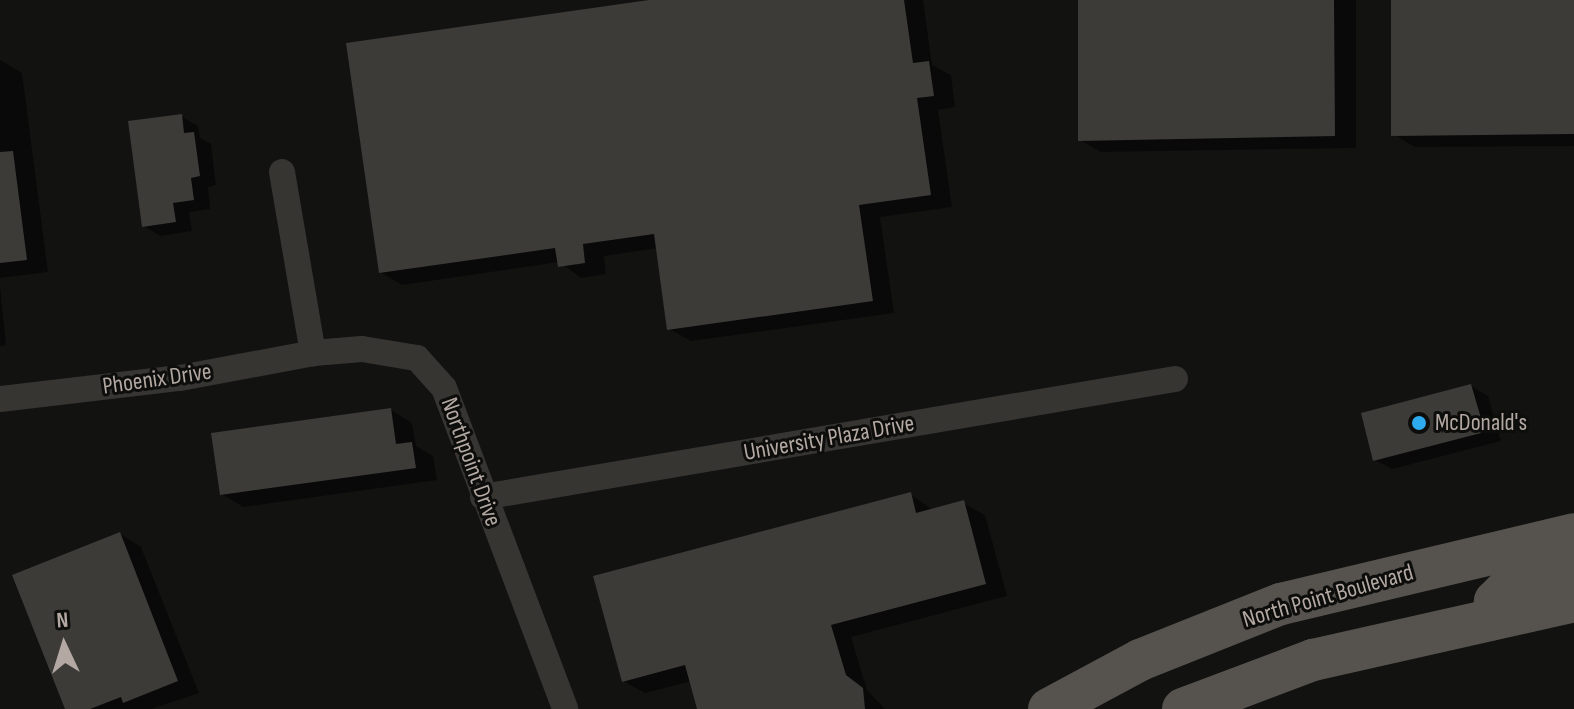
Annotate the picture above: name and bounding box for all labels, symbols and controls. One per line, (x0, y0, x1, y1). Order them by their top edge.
street label: Phoenix Drive (101, 357, 213, 401)
street label: Northpoint Drive (434, 394, 508, 530)
street label: University Plaza Drive (741, 409, 917, 467)
place label: McDonald's (1435, 409, 1527, 437)
marker: McDonald's (1410, 414, 1428, 432)
street label: North Point Boulevard (1239, 558, 1417, 634)
north arrow (24, 605, 104, 685)
text: N (55, 607, 69, 634)

